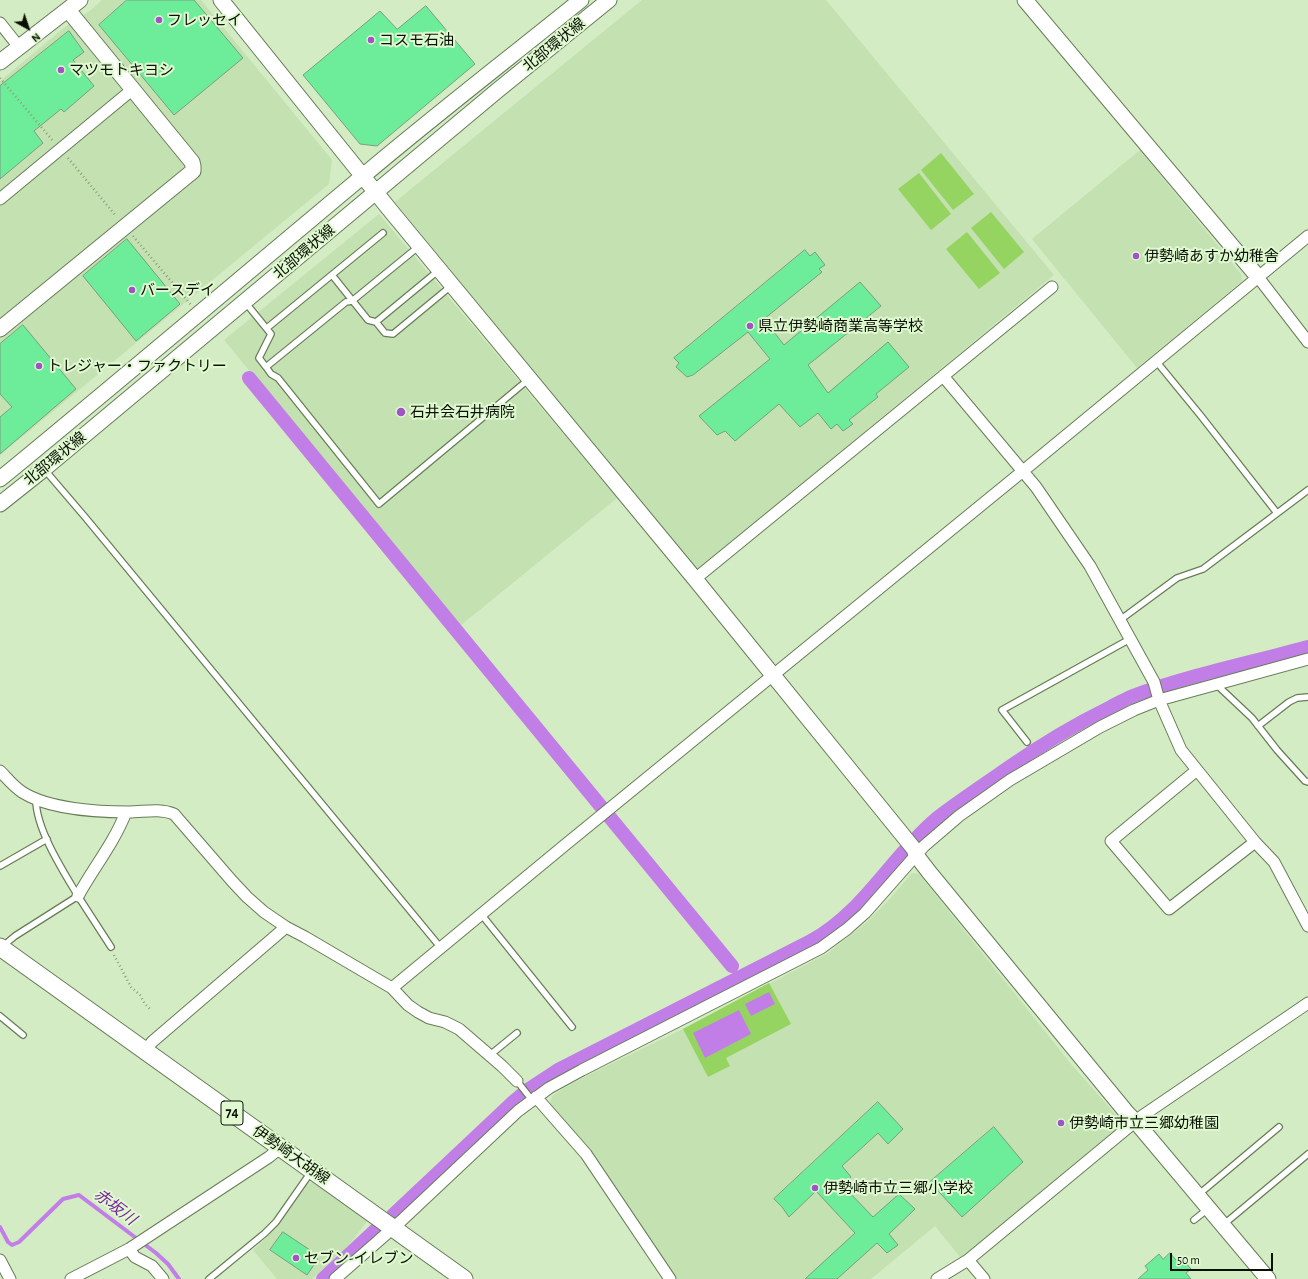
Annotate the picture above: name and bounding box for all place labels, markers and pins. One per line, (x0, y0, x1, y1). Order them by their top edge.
place label: フレッセイ (167, 11, 242, 29)
marker: フレッセイ (154, 15, 164, 25)
place label: コスモ石油 (379, 31, 454, 49)
marker: コスモ石油 (366, 35, 376, 45)
place label: マツモトキヨシ (69, 61, 174, 79)
marker: マツモトキヨシ (56, 65, 66, 75)
place label: 伊勢崎あすか幼稚舎 (1144, 247, 1279, 265)
marker: 伊勢崎あすか幼稚舎 (1131, 251, 1141, 261)
place label: バースデイ (140, 281, 215, 299)
marker: バースデイ (127, 285, 137, 295)
place label: 県立伊勢崎商業高等学校 (758, 317, 923, 335)
marker: 県立伊勢崎商業高等学校 (745, 321, 755, 331)
place label: トレジャー・ファクトリー (47, 357, 227, 375)
marker: トレジャー・ファクトリー (34, 361, 44, 371)
place label: 石井会石井病院 (410, 403, 515, 421)
marker: 石井会石井病院 (395, 406, 407, 418)
place label: 伊勢崎市立三郷幼稚園 (1069, 1114, 1219, 1132)
marker: 伊勢崎市立三郷幼稚園 (1056, 1118, 1066, 1128)
place label: 伊勢崎市立三郷小学校 (823, 1179, 973, 1197)
marker: 伊勢崎市立三郷小学校 (810, 1183, 820, 1193)
place label: セブン-イレブン (304, 1249, 414, 1267)
marker: セブン-イレブン (291, 1253, 301, 1263)

